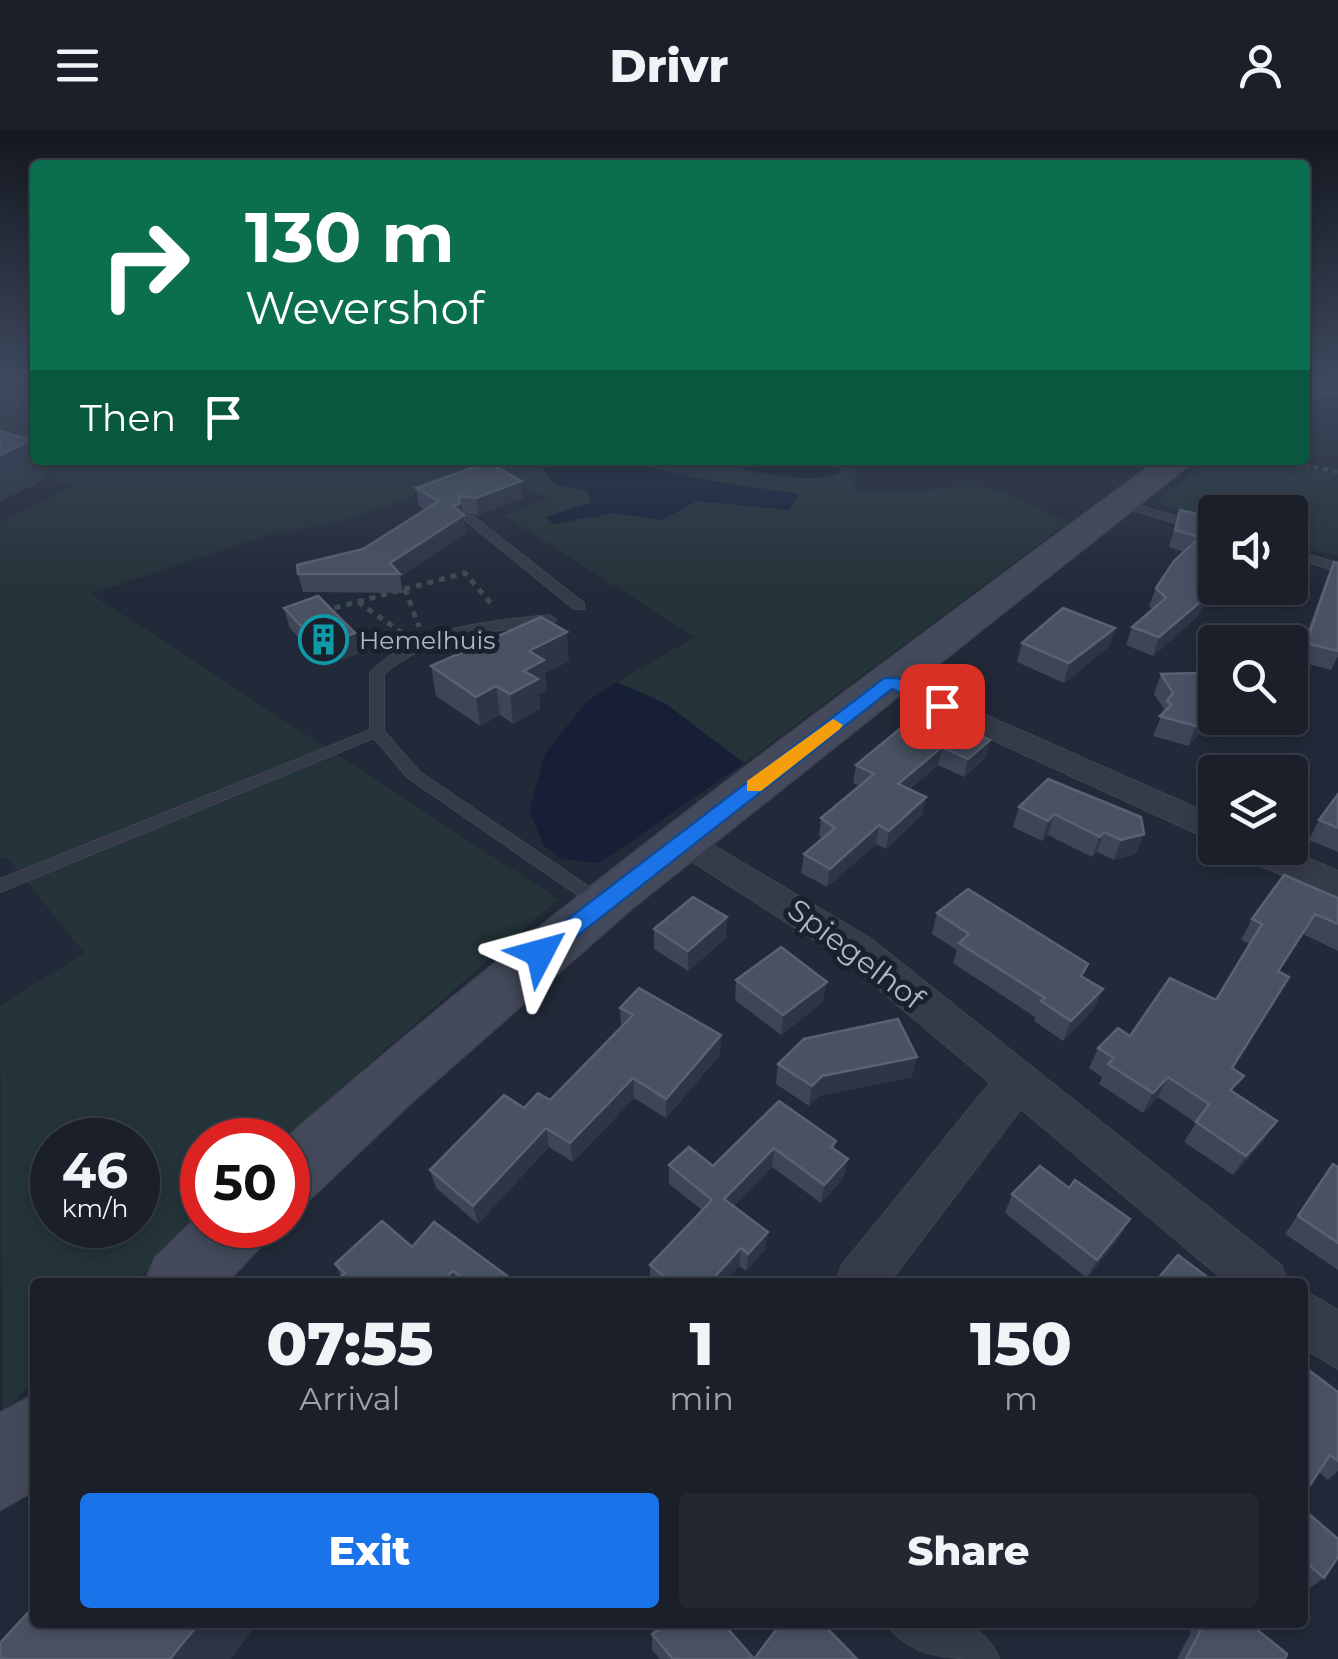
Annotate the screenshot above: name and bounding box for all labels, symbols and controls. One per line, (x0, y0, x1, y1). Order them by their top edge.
icon: menu (50, 38, 105, 93)
text: Drivr (610, 38, 728, 93)
icon: person (1233, 38, 1288, 93)
text: 130 m (245, 194, 455, 280)
icon: right (80, 200, 210, 330)
text: Wevershof (245, 280, 484, 335)
icon: arrive (196, 390, 251, 445)
text: Then (80, 394, 176, 441)
map controls (1198, 495, 1308, 865)
button: sound (1198, 495, 1308, 605)
building icon: Hemelhuis (298, 614, 350, 666)
place label: Hemelhuis (359, 625, 495, 655)
button: search (1198, 625, 1308, 735)
pin (900, 664, 985, 749)
icon: arrive (915, 679, 970, 734)
button: layers (1198, 755, 1308, 865)
street label: Spiegelhof (781, 891, 933, 1018)
position arrow (488, 901, 592, 1005)
speed limit sign: 50 (180, 1118, 310, 1248)
text: 46 (62, 1140, 128, 1201)
text: km/h (62, 1193, 128, 1223)
text: 07:55 (266, 1307, 433, 1380)
text: 1 (690, 1307, 714, 1380)
text: 150 (970, 1307, 1072, 1380)
text: Arrival (299, 1379, 400, 1418)
text: min (670, 1379, 734, 1418)
text: m (1004, 1379, 1038, 1418)
button: Exit (80, 1493, 659, 1608)
button: Share (679, 1493, 1258, 1608)

